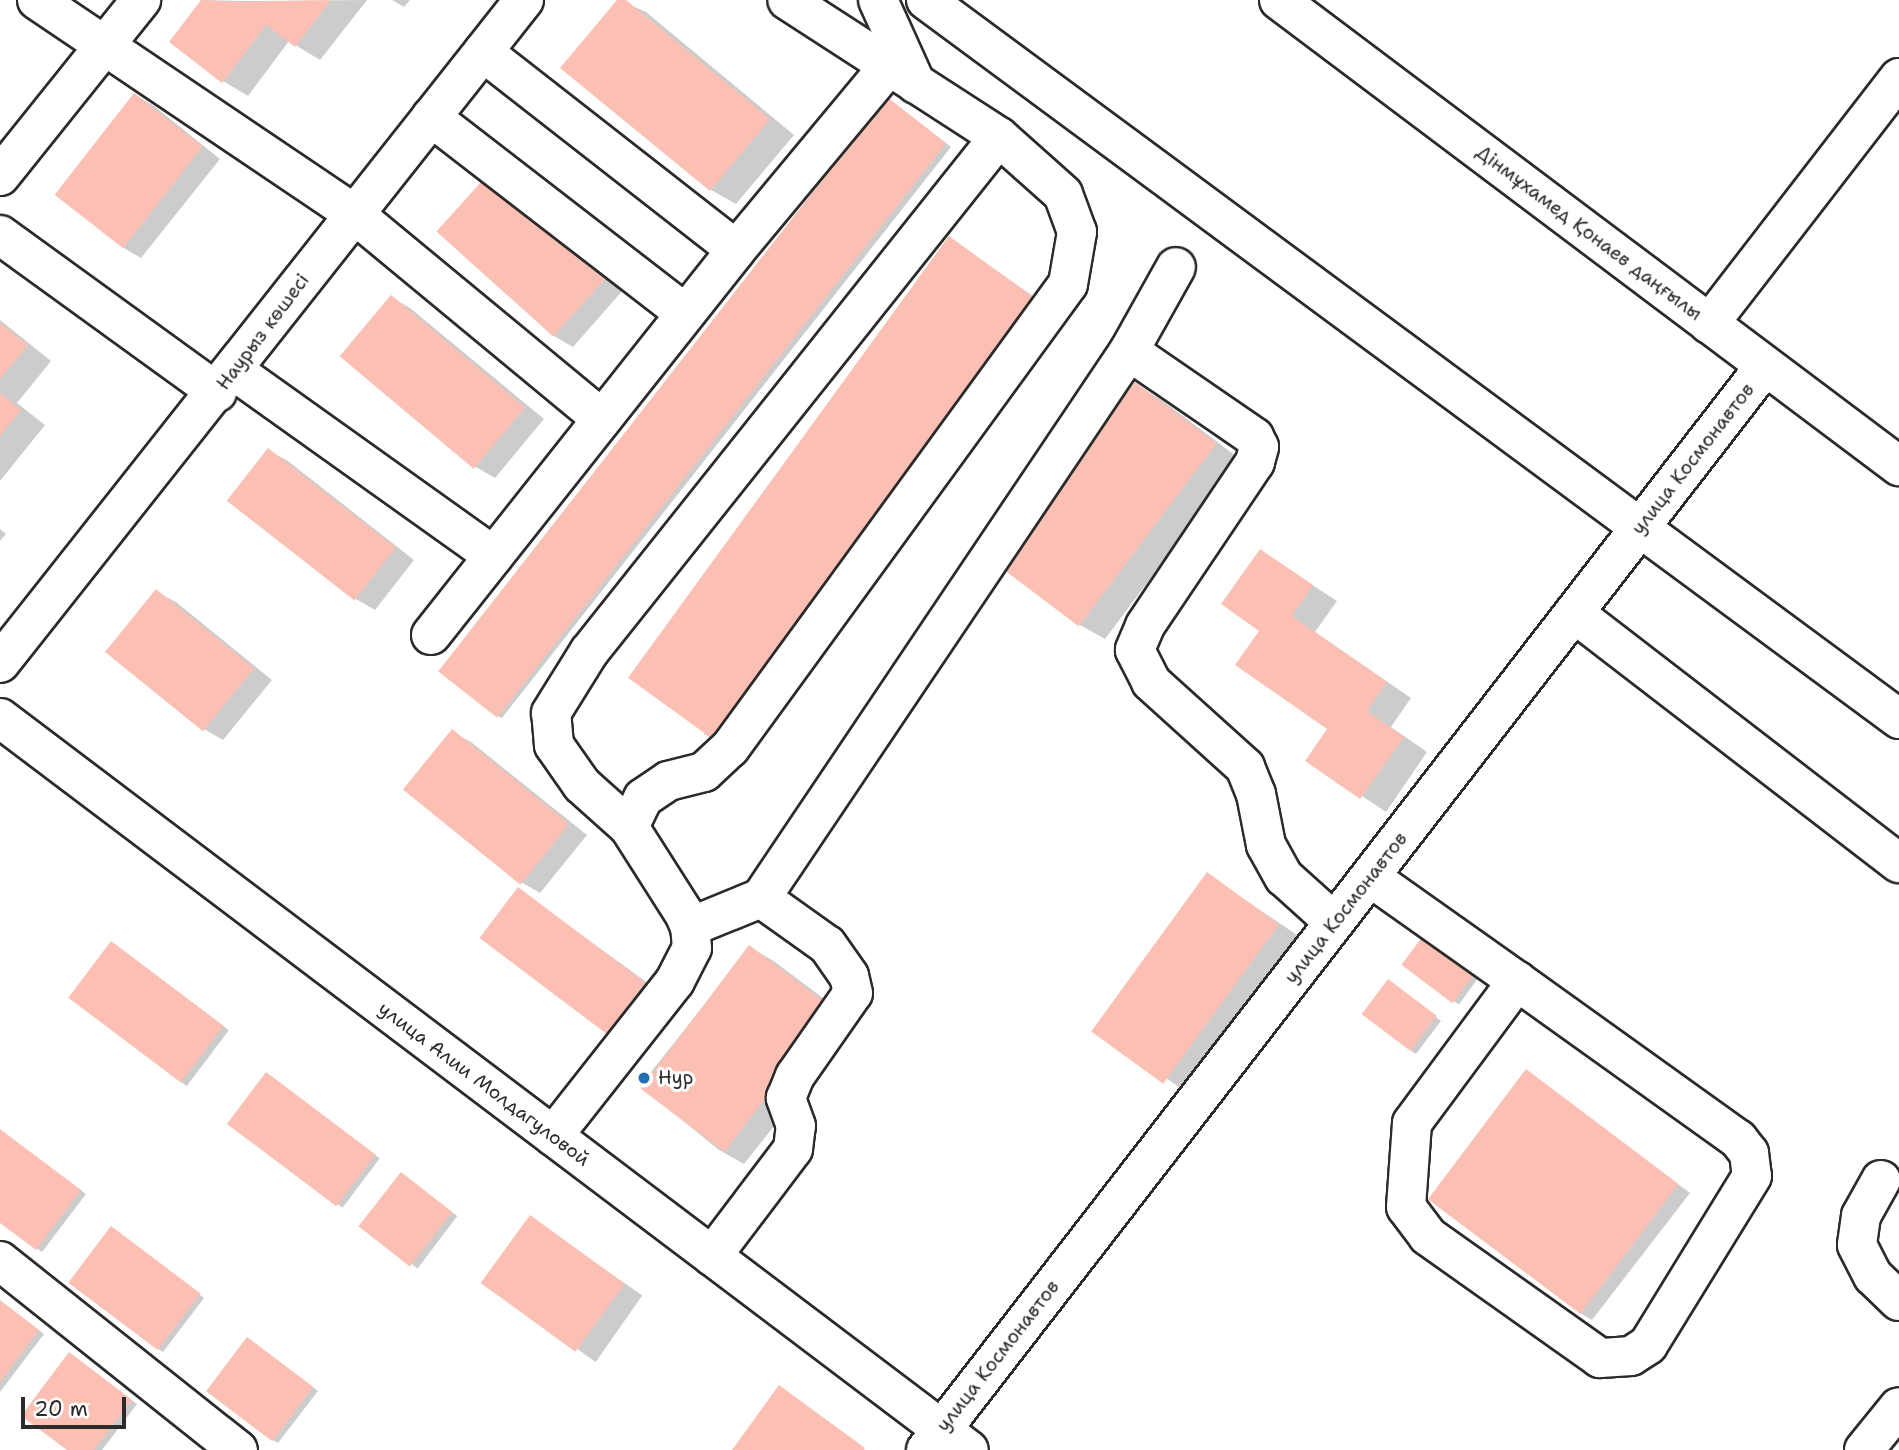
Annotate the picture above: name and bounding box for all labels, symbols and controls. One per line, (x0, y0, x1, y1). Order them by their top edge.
street label: Дінмұхамед Қонаев даңғылы (1472, 141, 1706, 325)
street label: Наурыз көшесі (212, 269, 314, 395)
street label: улица Космонавтов (1627, 379, 1759, 539)
street label: улица Космонавтов (1280, 828, 1412, 988)
street label: улица Алии Молдагуловой (374, 997, 594, 1171)
place label: Нур (658, 1067, 693, 1089)
marker: Нур (636, 1070, 652, 1086)
street label: улица Космонавтов (932, 1276, 1064, 1436)
scale bar (24, 1384, 130, 1428)
text: 20 m (34, 1395, 88, 1423)

